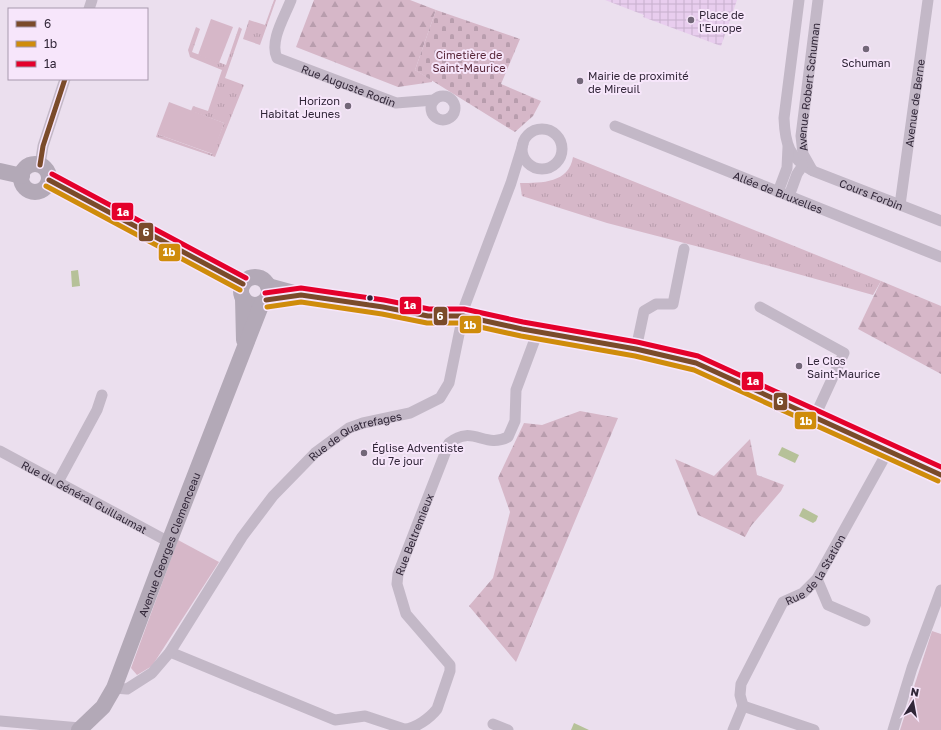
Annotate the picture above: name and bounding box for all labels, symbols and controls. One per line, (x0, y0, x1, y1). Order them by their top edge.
legend (8, 8, 148, 80)
place label: Place de l'Europe (699, 8, 744, 34)
marker: Place de l'Europe (686, 15, 696, 25)
text: 6 (44, 16, 51, 31)
street label: Avenue Robert Schuman (794, 22, 822, 152)
text: 1b (44, 36, 57, 51)
marker: Schuman (861, 44, 871, 54)
park label: Cimetière de Saint-Maurice (432, 48, 506, 74)
text: 1a (44, 56, 57, 71)
place label: Schuman (841, 56, 891, 69)
street label: Avenue de Berne (901, 58, 926, 148)
street label: Rue Auguste Rodin (300, 61, 398, 109)
place label: Mairie de proximité de Mireuil (588, 69, 689, 95)
marker: Mairie de proximité de Mireuil (575, 76, 585, 86)
place label: Horizon Habitat Jeunes (260, 94, 340, 120)
marker: Horizon Habitat Jeunes (343, 101, 353, 111)
street label: Allée de Bruxelles (732, 168, 825, 215)
street label: Cours Forbin (838, 176, 905, 212)
line badge: 1a (111, 202, 134, 221)
text: 1a (117, 205, 129, 218)
line badge: 6 (138, 222, 154, 242)
text: 6 (143, 225, 150, 238)
line badge: 1b (158, 243, 181, 262)
text: 1b (163, 245, 175, 258)
unlabelled marker (365, 293, 375, 303)
line badge: 1a (399, 296, 422, 315)
text: 1a (404, 298, 416, 311)
line badge: 6 (433, 306, 448, 326)
text: 6 (437, 309, 444, 322)
line badge: 1b (459, 315, 482, 334)
text: 1b (464, 318, 476, 331)
place label: Le Clos Saint-Maurice (807, 354, 880, 380)
marker: Le Clos Saint-Maurice (794, 361, 804, 371)
line badge: 1a (741, 371, 764, 391)
text: 1a (747, 374, 759, 387)
line badge: 6 (773, 392, 788, 411)
text: 6 (777, 394, 784, 407)
street label: Rue de Quatrefages (305, 408, 403, 463)
line badge: 1b (794, 411, 817, 430)
text: 1b (800, 414, 812, 427)
place label: Église Adventiste du 7e jour (372, 441, 464, 467)
marker: Église Adventiste du 7e jour (359, 448, 369, 458)
street label: Rue du Général Guillaumat (19, 457, 150, 536)
street label: Avenue Georges Clemenceau (135, 470, 202, 618)
street label: Rue Beltremieux (392, 491, 435, 577)
street label: Rue de la Station (783, 532, 847, 607)
north arrow (893, 682, 933, 722)
text: N (910, 685, 920, 699)

